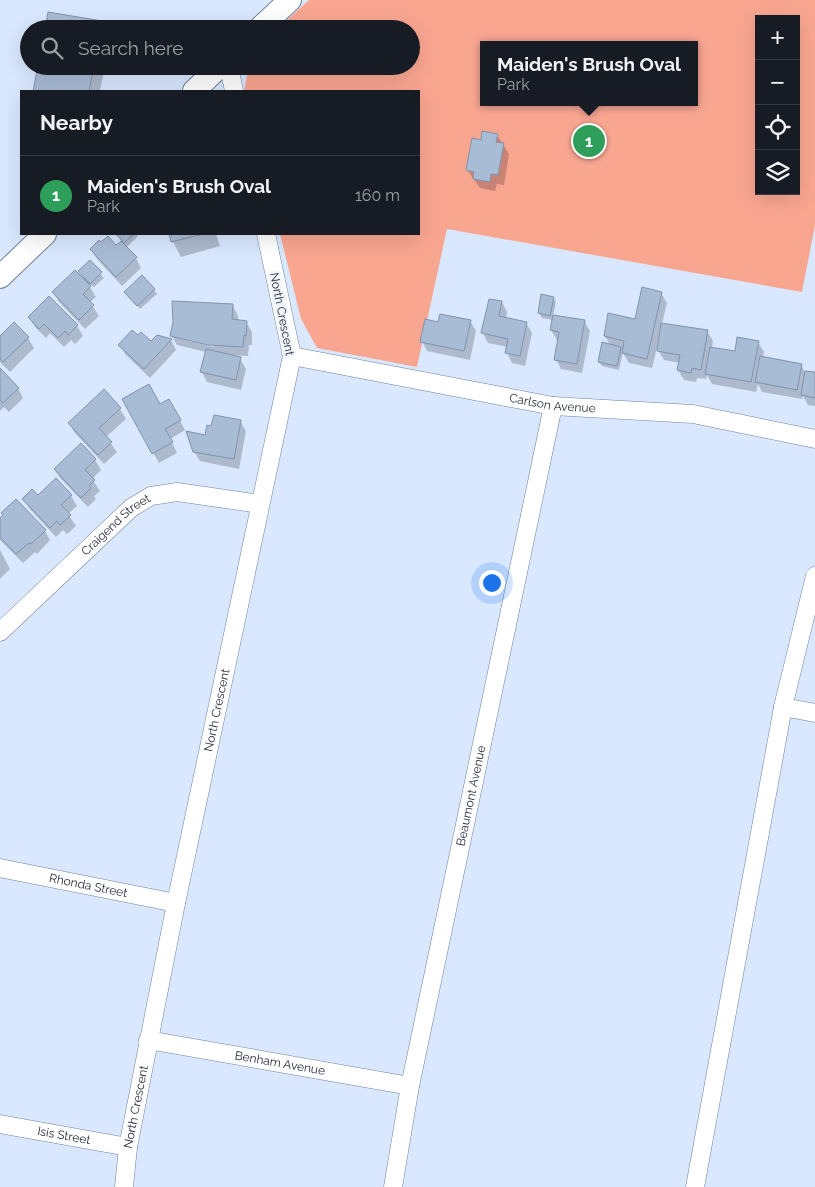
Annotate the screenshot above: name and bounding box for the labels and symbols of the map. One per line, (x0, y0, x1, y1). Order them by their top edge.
pin: 1 (573, 122, 605, 160)
street label: North Crescent (267, 271, 297, 357)
street label: Carlson Avenue (508, 391, 596, 415)
street label: Craigend Street (78, 491, 153, 558)
your location (479, 570, 505, 596)
street label: North Crescent (201, 667, 232, 753)
street label: Beaumont Avenue (454, 744, 488, 847)
street label: Rhonda Street (48, 871, 129, 900)
street label: Benham Avenue (234, 1048, 326, 1078)
street label: North Crescent (121, 1064, 151, 1150)
street label: Isis Street (36, 1124, 92, 1147)

